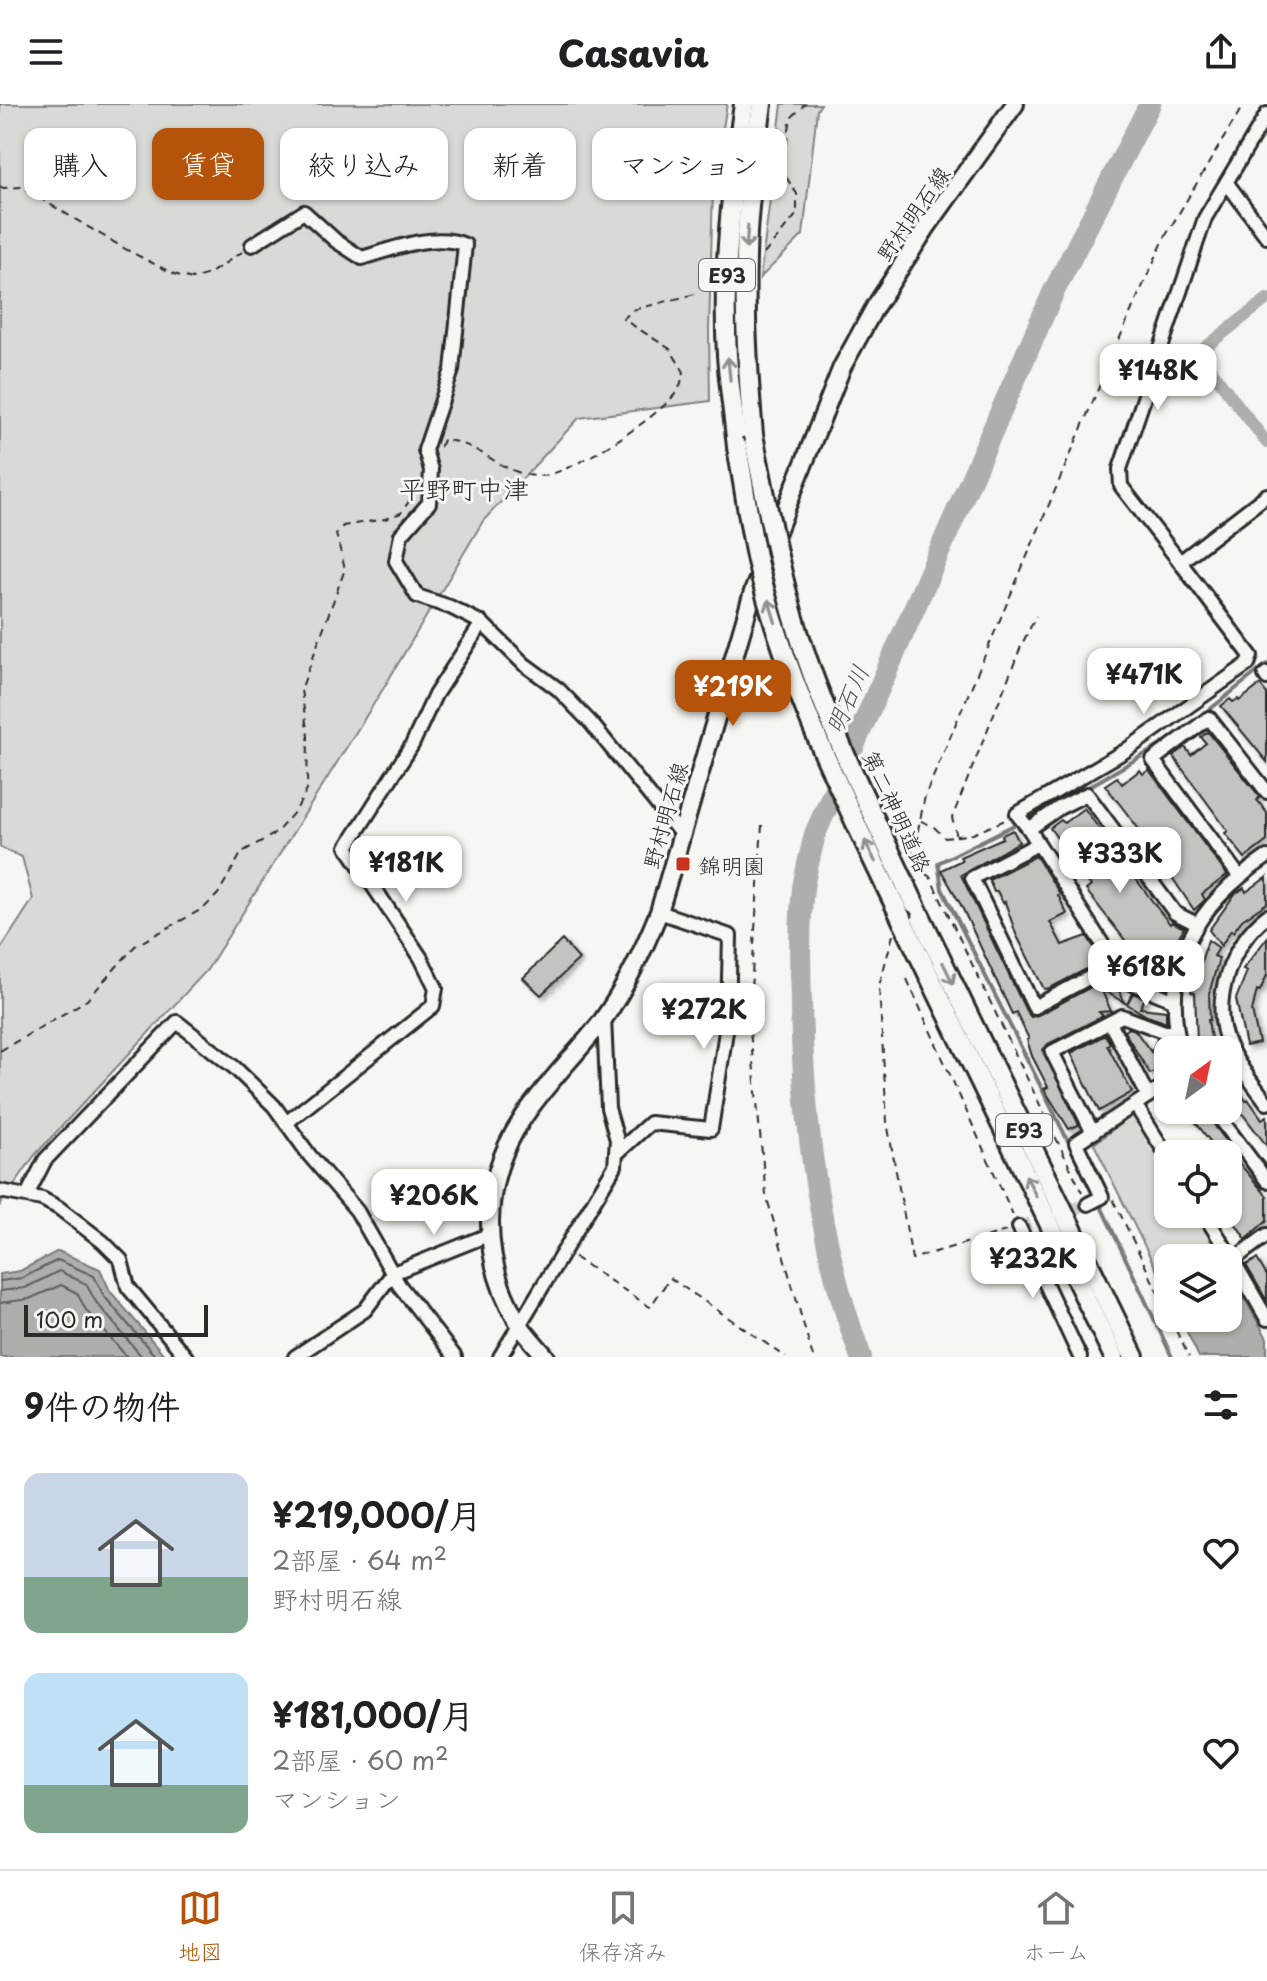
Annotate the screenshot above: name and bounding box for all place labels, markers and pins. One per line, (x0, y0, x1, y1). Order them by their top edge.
pin: ¥148K (1102, 344, 1214, 412)
pin: ¥471K (1088, 648, 1200, 716)
pin: ¥219K (677, 660, 789, 728)
pin: ¥333K (1064, 827, 1176, 895)
pin: ¥181K (350, 836, 462, 904)
place label: 錦明園 (699, 848, 765, 881)
marker: 錦明園 (674, 855, 692, 873)
pin: ¥618K (1090, 940, 1202, 1008)
pin: ¥272K (648, 983, 760, 1051)
pin: ¥206K (378, 1169, 490, 1237)
pin: ¥232K (977, 1232, 1089, 1300)

